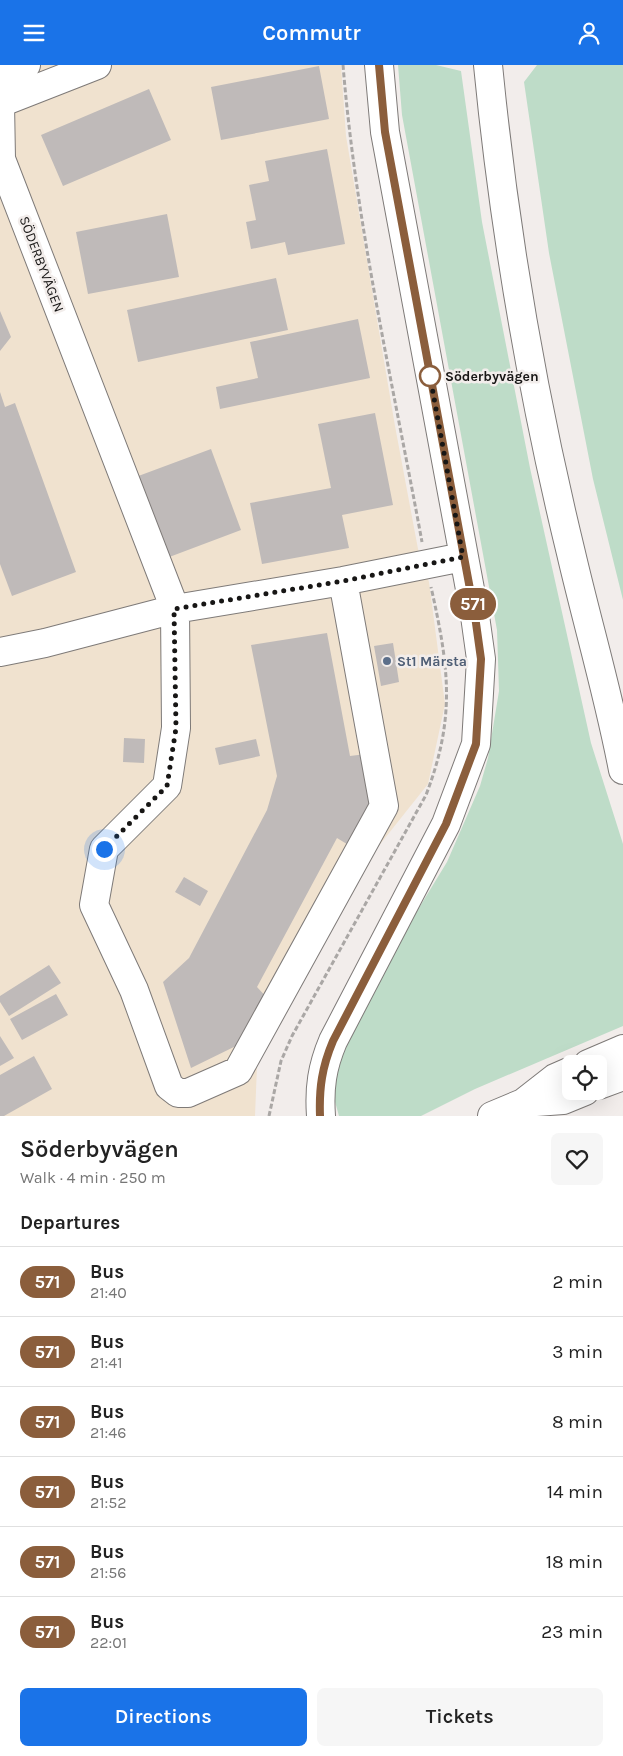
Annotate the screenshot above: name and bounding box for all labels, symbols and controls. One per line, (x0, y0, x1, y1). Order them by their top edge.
icon: menu (20, 19, 48, 47)
icon: person (575, 19, 603, 47)
text: Commutr (262, 20, 361, 46)
street label: SÖDERBYVÄGEN (15, 214, 68, 315)
marker: Söderbyvägen (419, 365, 441, 387)
place label: Söderbyvägen (445, 368, 539, 385)
line badge: 571 (444, 588, 502, 620)
text: 571 (460, 593, 486, 615)
place label: St1 Märsta (397, 653, 467, 670)
marker: St1 Märsta (381, 655, 393, 667)
your location (92, 837, 117, 862)
map controls (562, 1055, 607, 1100)
button: locate (562, 1055, 607, 1100)
button: heart (551, 1133, 603, 1185)
text: Söderbyvägen (20, 1135, 179, 1163)
text: Walk · 4 min · 250 m (20, 1168, 166, 1187)
text: Departures (20, 1212, 120, 1234)
text: Bus (90, 1261, 124, 1283)
text: 571 (35, 1271, 60, 1293)
text: 2 min (553, 1271, 603, 1293)
text: 21:40 (90, 1283, 127, 1302)
text: Bus (90, 1331, 124, 1353)
text: 571 (35, 1341, 60, 1363)
text: 3 min (552, 1341, 603, 1363)
text: 21:41 (90, 1353, 122, 1372)
text: Bus (90, 1401, 124, 1423)
text: 571 (35, 1411, 60, 1433)
text: 8 min (552, 1411, 603, 1433)
text: 21:46 (90, 1423, 126, 1442)
text: Bus (90, 1471, 124, 1493)
text: 571 (35, 1481, 60, 1503)
text: 14 min (547, 1481, 603, 1503)
text: 21:52 (90, 1493, 127, 1512)
text: Bus (90, 1541, 124, 1563)
text: 571 (35, 1551, 60, 1573)
text: 18 min (546, 1551, 603, 1573)
text: 21:56 (90, 1563, 126, 1582)
text: Bus (90, 1611, 124, 1633)
text: 571 (35, 1621, 60, 1643)
text: 23 min (541, 1621, 603, 1643)
text: 22:01 (90, 1633, 127, 1652)
button: Directions (20, 1688, 307, 1746)
button: Tickets (317, 1688, 603, 1746)

